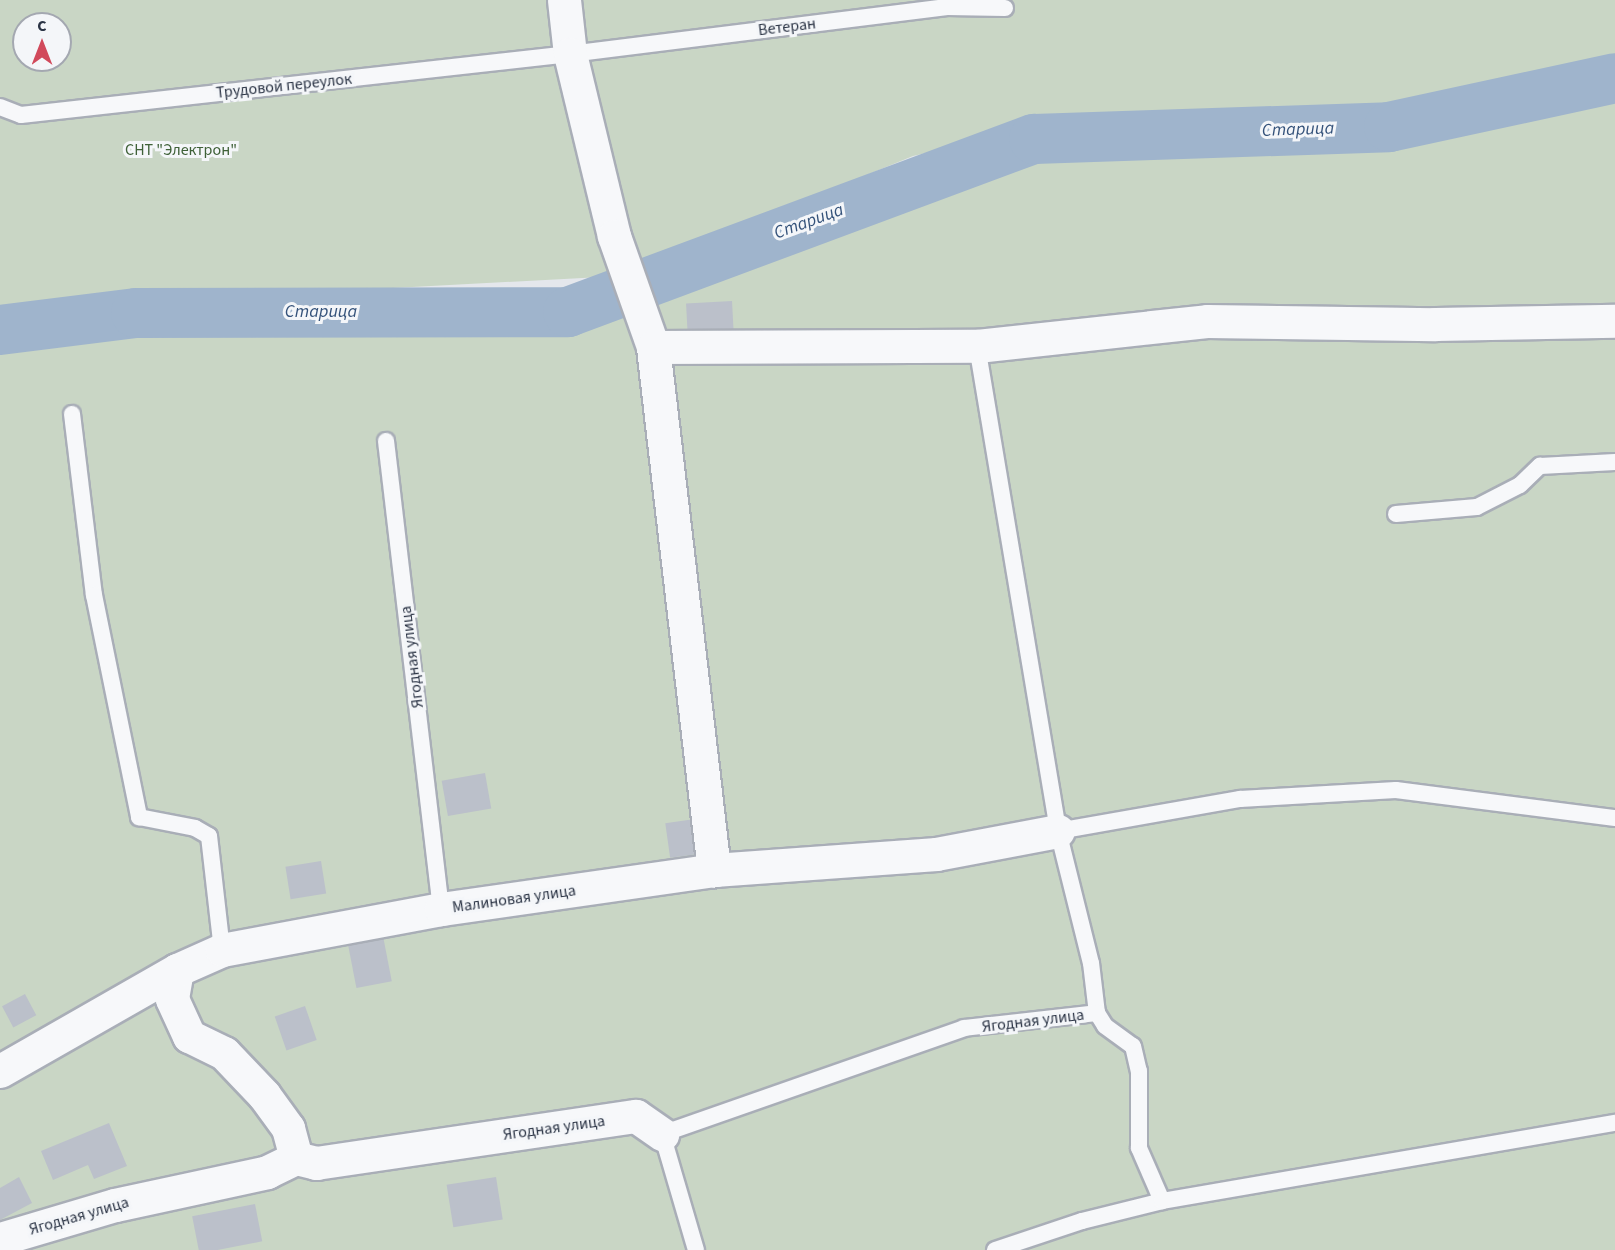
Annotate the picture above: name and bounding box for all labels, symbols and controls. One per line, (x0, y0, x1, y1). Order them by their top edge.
north arrow (12, 12, 72, 72)
street label: Ветеран (757, 14, 817, 40)
text: С (37, 15, 47, 37)
street label: Трудовой переулок (215, 69, 353, 103)
water label: Старица (1261, 118, 1335, 142)
park label: СНТ "Электрон" (125, 140, 237, 160)
water label: Старица (771, 199, 847, 245)
water label: Старица (285, 301, 357, 323)
street label: Ягодная улица (396, 605, 428, 709)
street label: Малиновая улица (451, 881, 577, 917)
street label: Ягодная улица (981, 1005, 1085, 1037)
street label: Ягодная улица (502, 1111, 606, 1145)
street label: Ягодная улица (27, 1193, 131, 1239)

